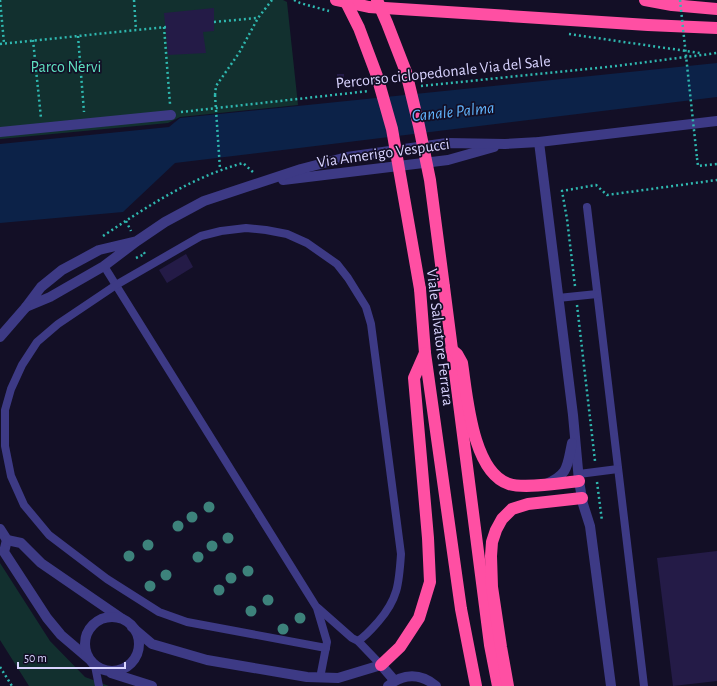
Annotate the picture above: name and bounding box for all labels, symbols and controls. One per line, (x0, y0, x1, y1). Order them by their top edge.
street label: Percorso ciclopedonale Via del Sale (335, 53, 551, 91)
park label: Parco Nervi (31, 59, 101, 75)
water label: Canale Palma (411, 99, 495, 124)
street label: Via Amerigo Vespucci (316, 136, 450, 170)
street label: Viale Salvatore Ferrara (424, 268, 456, 407)
scale bar (18, 644, 125, 670)
text: 50 m (24, 652, 47, 664)

